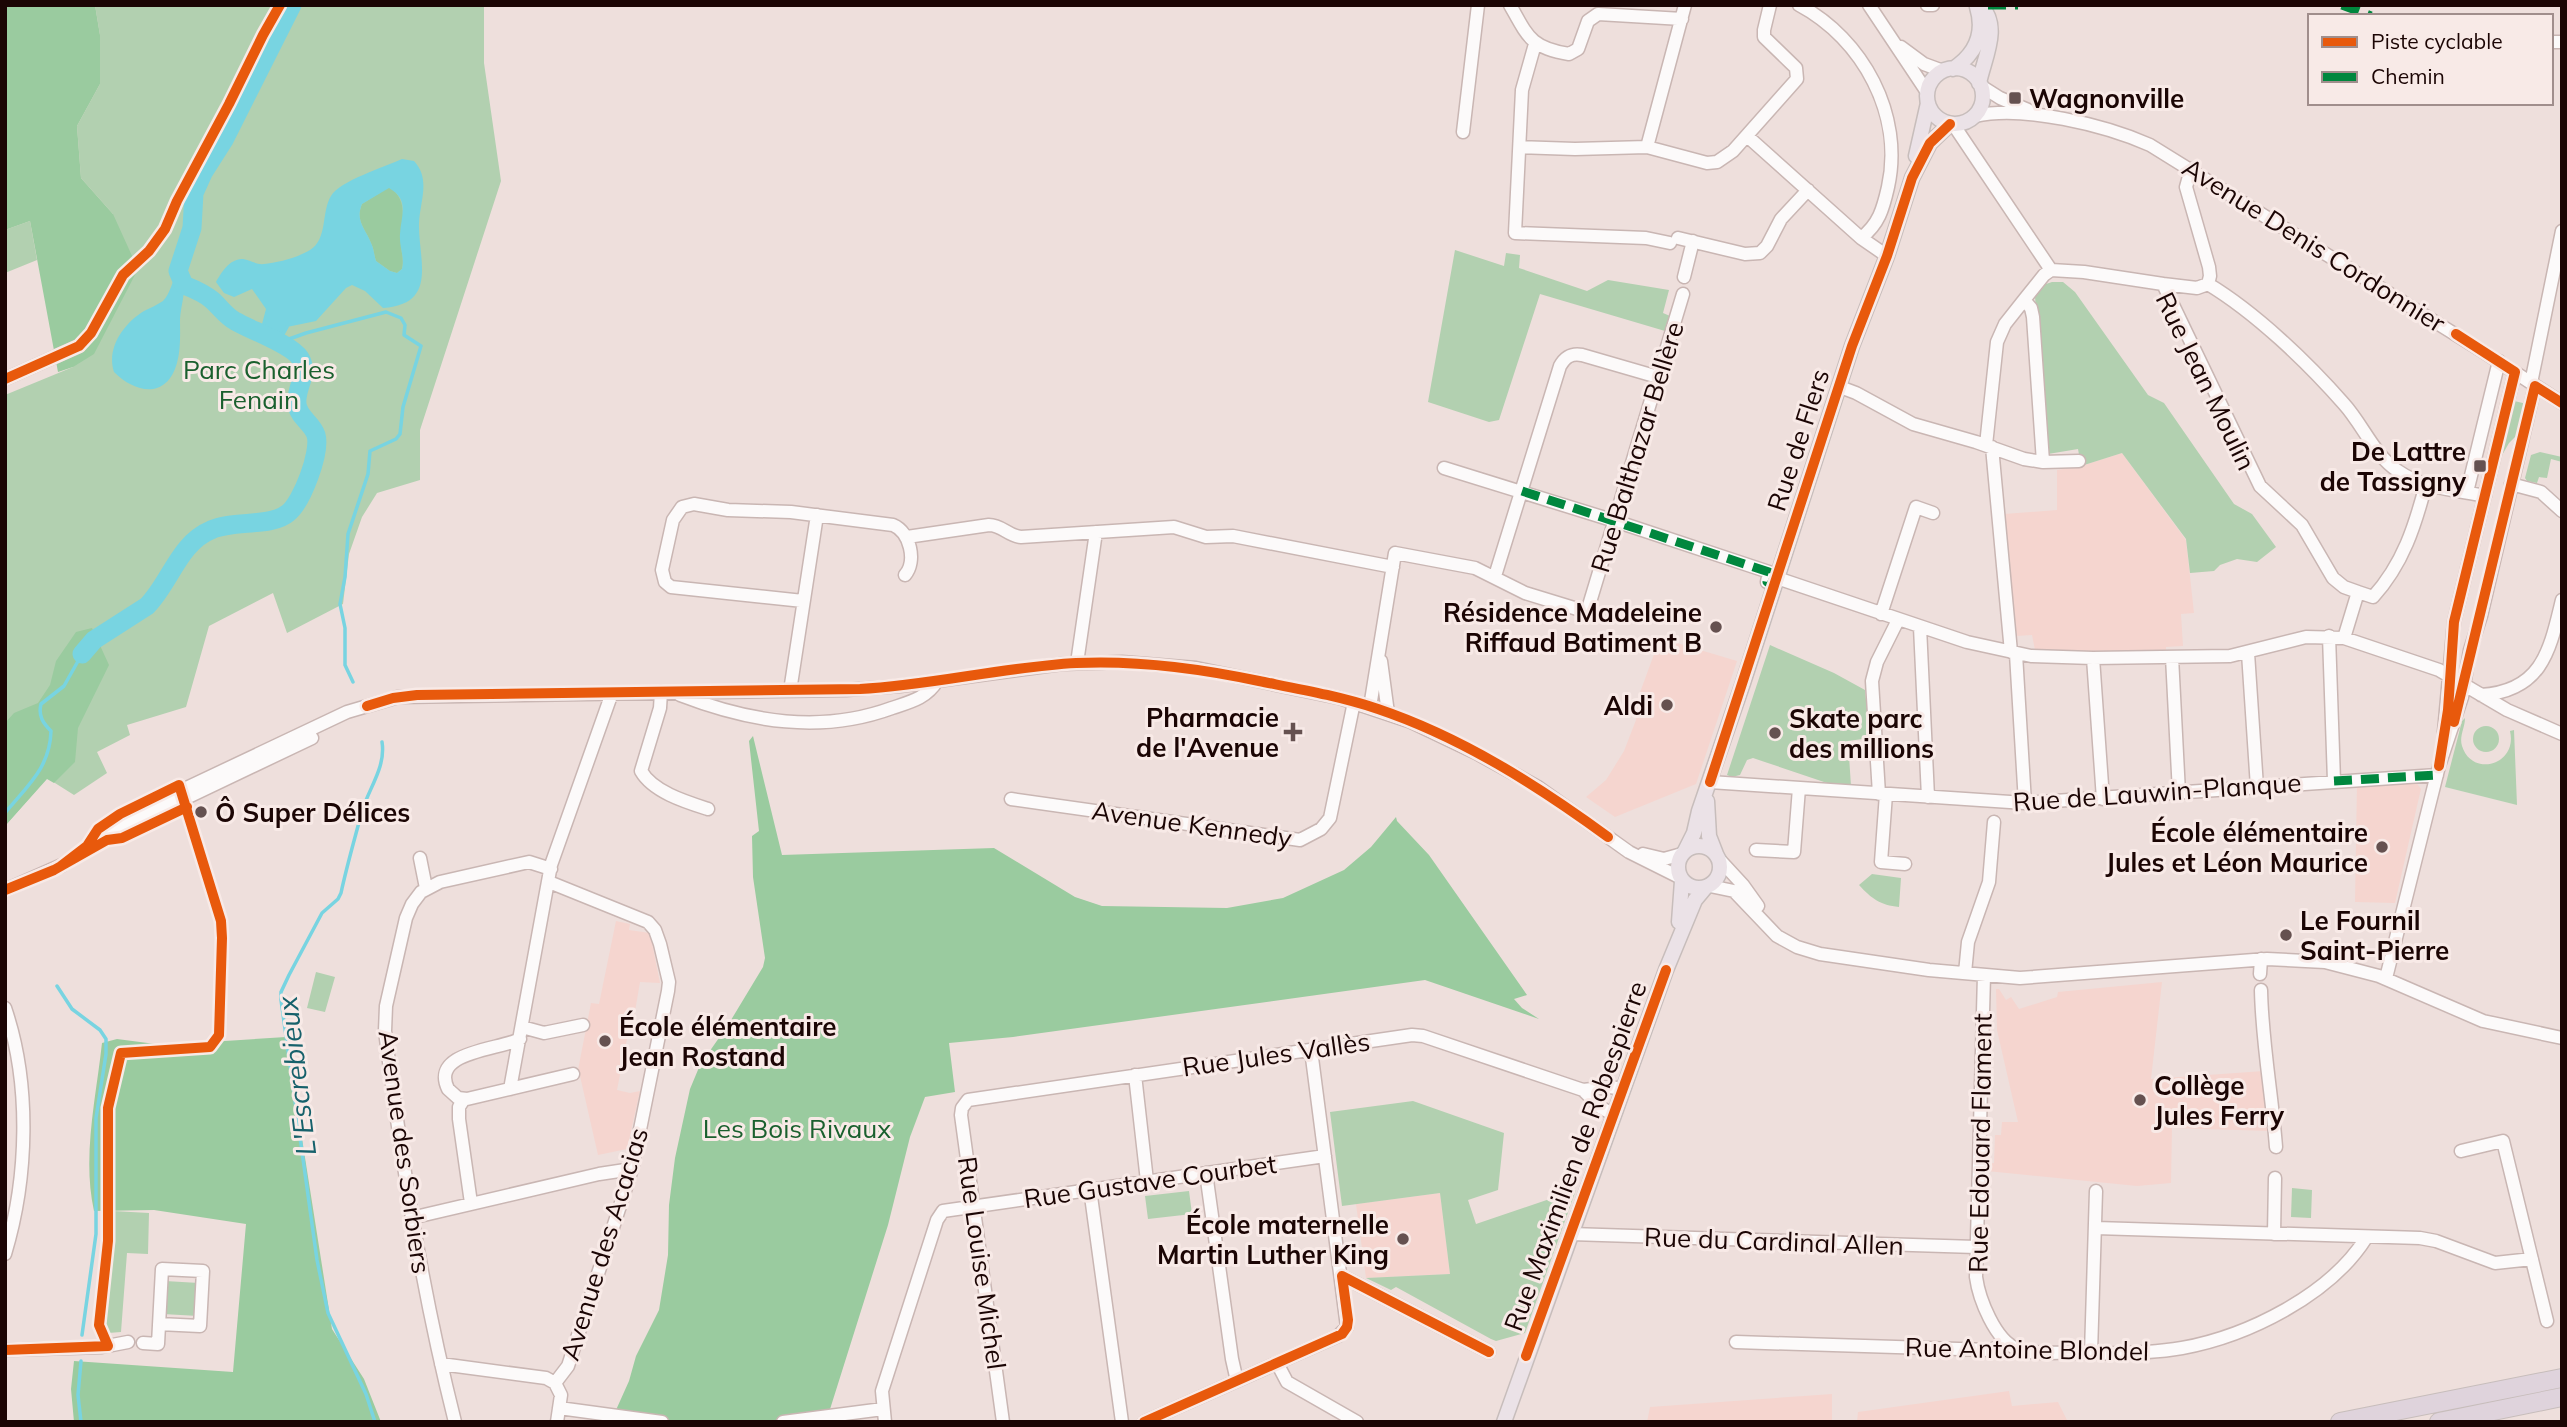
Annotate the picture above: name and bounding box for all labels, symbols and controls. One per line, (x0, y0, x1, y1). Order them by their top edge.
legend (2308, 14, 2553, 105)
text: Piste cyclable (2371, 28, 2503, 54)
text: Chemin (2371, 63, 2445, 89)
place label: Wagnonville (2029, 82, 2184, 115)
marker: Wagnonville (2007, 90, 2023, 106)
street label: Avenue Denis Cordonnier (2176, 151, 2452, 340)
street label: Rue Jean Moulin (2149, 287, 2263, 475)
street label: Rue Balthazar Bellère (1583, 318, 1691, 576)
park label: Parc Charles Fenain (183, 353, 335, 416)
street label: Rue de Flers (1760, 365, 1836, 515)
place label: De Lattre de Tassigny (2320, 435, 2467, 498)
marker: De Lattre de Tassigny (2472, 458, 2488, 474)
place label: Résidence Madeleine Riffaud Batiment B (1443, 596, 1702, 659)
marker: Résidence Madeleine Riffaud Batiment B (1708, 619, 1724, 635)
place label: Aldi (1604, 689, 1653, 722)
marker: Aldi (1659, 697, 1675, 713)
place label: Pharmacie de l'Avenue (1136, 701, 1279, 764)
place label: Skate parc des millions (1789, 702, 1934, 765)
marker: Pharmacie de l'Avenue (1285, 724, 1301, 740)
marker: Skate parc des millions (1767, 725, 1783, 741)
street label: Rue de Lauwin-Planque (2012, 765, 2302, 819)
street label: Avenue Kennedy (1090, 794, 1294, 854)
place label: Ô Super Délices (215, 796, 410, 829)
marker: Ô Super Délices (193, 804, 209, 820)
place label: École élémentaire Jules et Léon Maurice (2106, 816, 2368, 879)
marker: École élémentaire Jules et Léon Maurice (2374, 839, 2390, 855)
place label: Le Fournil Saint-Pierre (2300, 904, 2449, 967)
marker: Le Fournil Saint-Pierre (2278, 927, 2294, 943)
street label: Rue Maximilien de Robespierre (1496, 977, 1654, 1335)
water label: L'Escrebieux (269, 993, 323, 1158)
place label: École élémentaire Jean Rostand (619, 1010, 836, 1073)
street label: Rue Edouard Flament (1961, 1013, 1999, 1273)
street label: Rue Jules Vallès (1180, 1024, 1372, 1084)
street label: Avenue des Sorbiers (372, 1028, 438, 1276)
marker: École élémentaire Jean Rostand (597, 1033, 613, 1049)
place label: Collège Jules Ferry (2154, 1069, 2285, 1132)
marker: Collège Jules Ferry (2132, 1092, 2148, 1108)
park label: Les Bois Rivaux (703, 1112, 891, 1145)
street label: Avenue des Acacias (553, 1124, 655, 1364)
street label: Rue Gustave Courbet (1022, 1147, 1278, 1215)
street label: Rue Louise Michel (951, 1154, 1013, 1372)
place label: École maternelle Martin Luther King (1157, 1208, 1389, 1271)
street label: Rue du Cardinal Allen (1643, 1220, 1905, 1262)
marker: École maternelle Martin Luther King (1395, 1231, 1411, 1247)
street label: Rue Antoine Blondel (1905, 1330, 2149, 1368)

